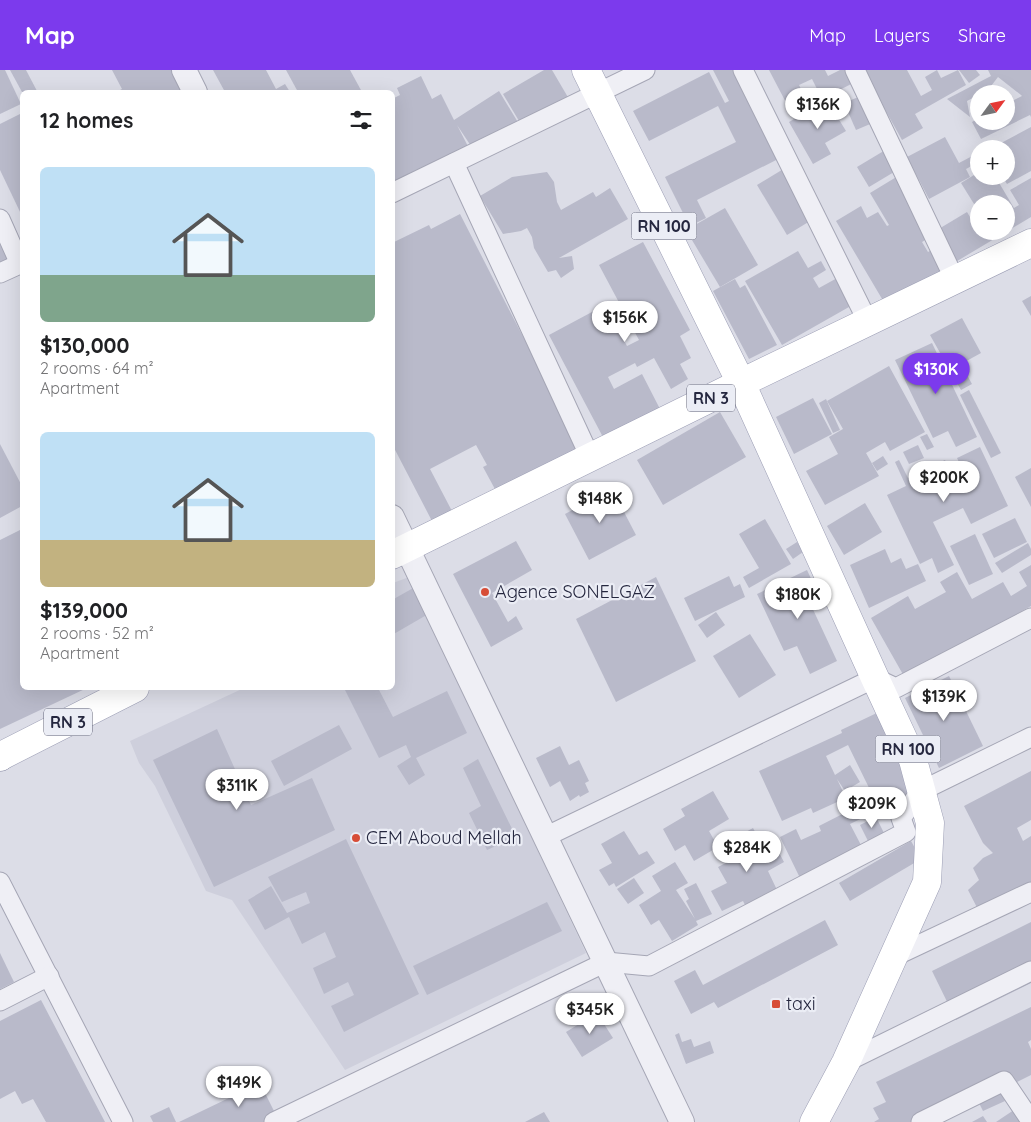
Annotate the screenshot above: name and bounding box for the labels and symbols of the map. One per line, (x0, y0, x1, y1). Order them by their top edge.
north arrow (970, 85, 1015, 130)
pin: $136K (783, 88, 853, 130)
road number: RN 100 (632, 212, 696, 240)
pin: $156K (590, 300, 660, 343)
pin: $130K (901, 352, 971, 395)
road number: RN 3 (687, 384, 735, 412)
pin: $200K (909, 460, 979, 503)
pin: $148K (565, 482, 635, 524)
pin: $180K (763, 578, 833, 620)
place label: Agence SONELGAZ (495, 580, 655, 603)
marker: Agence SONELGAZ (479, 586, 491, 598)
pin: $139K (909, 680, 979, 722)
road number: RN 3 (44, 708, 92, 736)
road number: RN 100 (876, 736, 940, 762)
pin: $311K (202, 768, 272, 811)
pin: $209K (837, 786, 907, 829)
place label: CEM Aboud Mellah (366, 826, 522, 849)
pin: $284K (712, 830, 782, 873)
marker: CEM Aboud Mellah (350, 832, 362, 844)
pin: $345K (555, 992, 625, 1035)
place label: taxi (786, 992, 816, 1015)
marker: taxi (770, 998, 782, 1010)
pin: $149K (204, 1066, 274, 1108)

